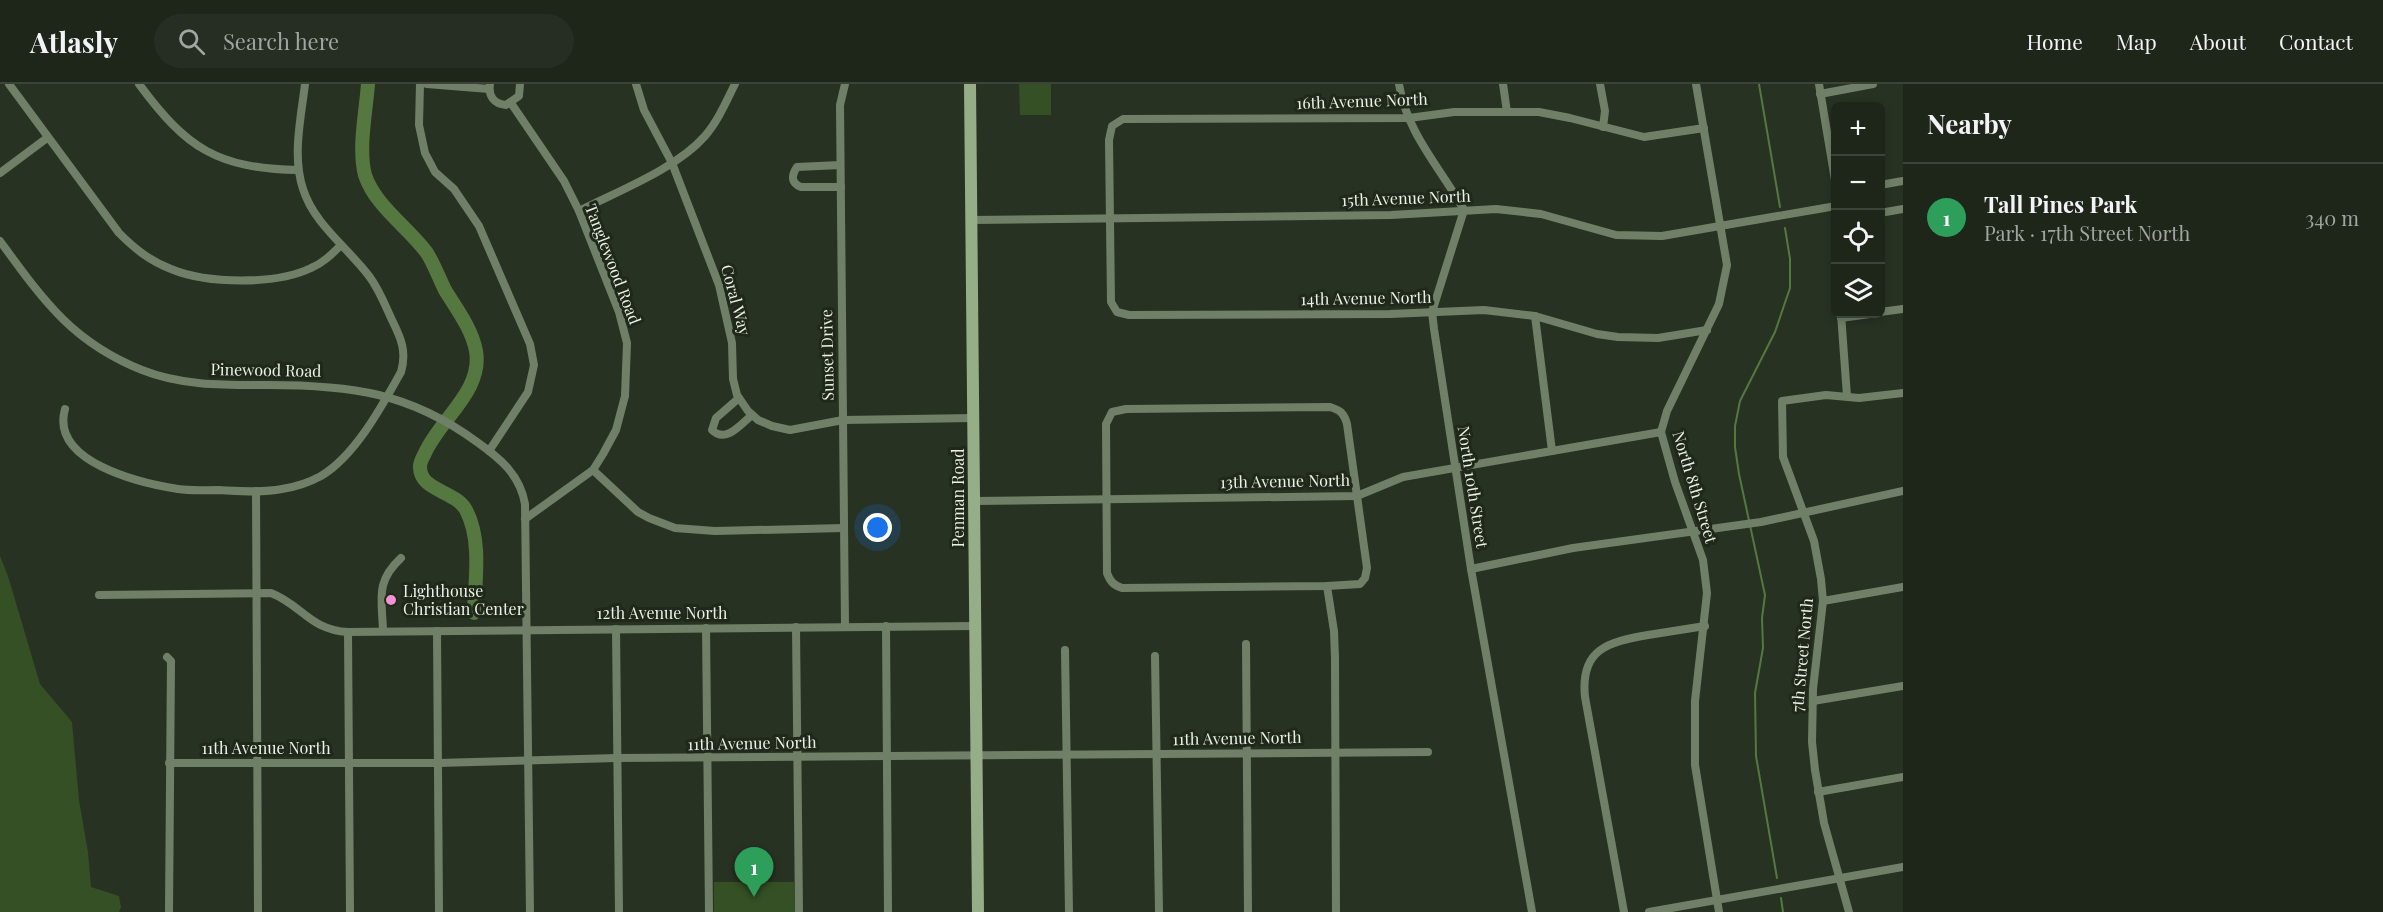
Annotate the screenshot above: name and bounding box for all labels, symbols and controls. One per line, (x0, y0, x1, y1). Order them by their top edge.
search box (154, 14, 574, 68)
text: Atlasly (30, 23, 118, 60)
icon: search (175, 25, 208, 58)
text: Search here (223, 26, 339, 56)
text: Home (2027, 27, 2083, 55)
text: Map (2116, 27, 2157, 55)
text: About (2190, 27, 2246, 55)
text: Contact (2279, 27, 2353, 55)
street label: 16th Avenue North (1296, 88, 1429, 113)
map controls (1831, 102, 1885, 318)
button: + (1831, 102, 1885, 156)
text: Nearby (1927, 106, 2012, 141)
button: − (1831, 156, 1885, 210)
street label: 15th Avenue North (1341, 185, 1472, 210)
text: Tall Pines Park (1984, 189, 2137, 219)
street label: Tanglewood Road (581, 201, 646, 327)
text: 1 (1943, 204, 1950, 231)
text: 340 m (2305, 204, 2359, 231)
button: locate (1831, 210, 1885, 264)
text: Park · 17th Street North (1984, 219, 2190, 246)
street label: Coral Way (717, 262, 756, 338)
button: layers (1831, 264, 1885, 318)
street label: 14th Avenue North (1300, 286, 1432, 309)
street label: Sunset Drive (815, 309, 838, 401)
street label: Pinewood Road (210, 358, 322, 381)
street label: North 10th Street (1453, 424, 1494, 550)
street label: North 8th Street (1668, 428, 1723, 546)
street label: Penman Road (947, 449, 968, 547)
street label: 13th Avenue North (1220, 469, 1351, 492)
your location (863, 513, 892, 542)
place label: Lighthouse Christian Center (403, 580, 524, 619)
marker: Lighthouse Christian Center (384, 593, 398, 607)
street label: 7th Street North (1786, 597, 1817, 713)
street label: 12th Avenue North (597, 602, 728, 623)
street label: 11th Avenue North (1172, 726, 1302, 749)
street label: 11th Avenue North (687, 731, 817, 754)
street label: 11th Avenue North (201, 737, 331, 758)
pin: 1 (734, 848, 774, 897)

